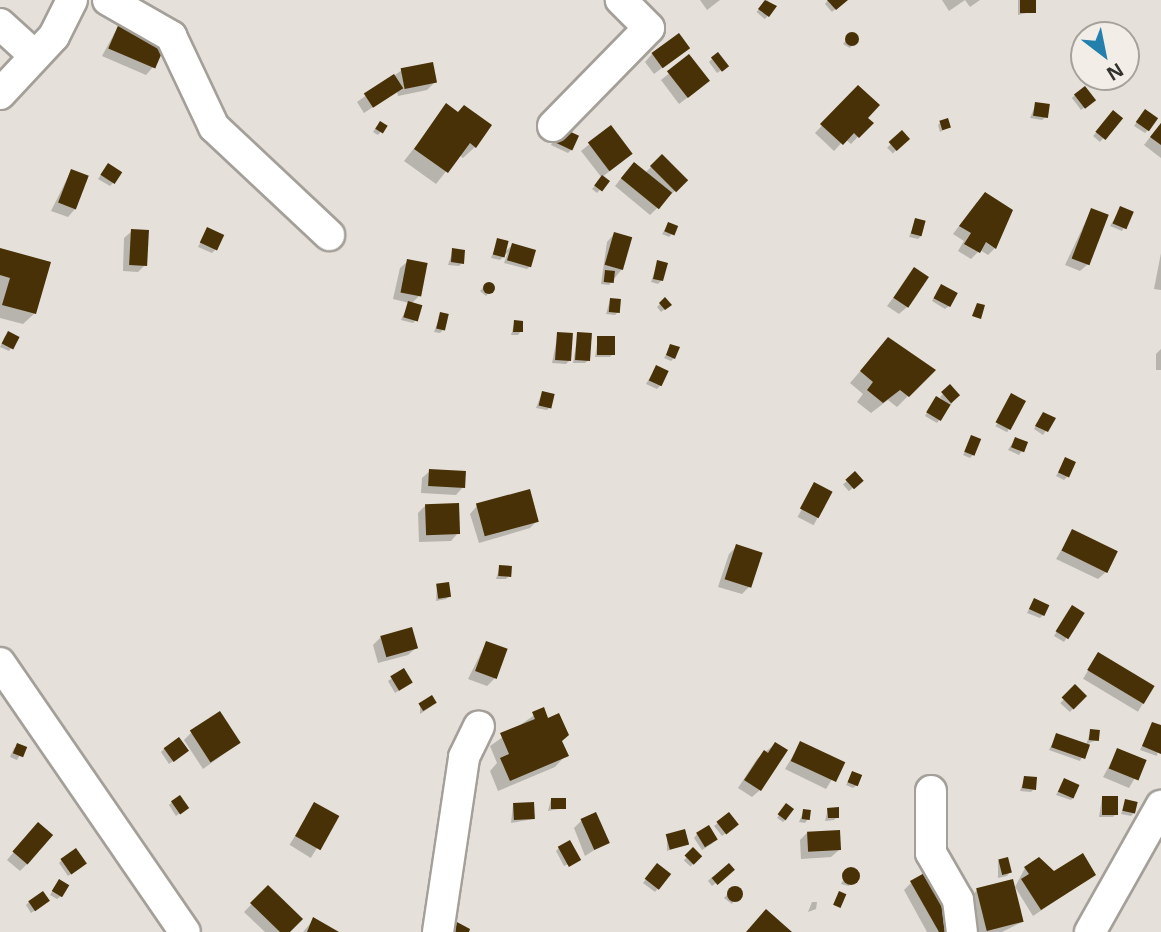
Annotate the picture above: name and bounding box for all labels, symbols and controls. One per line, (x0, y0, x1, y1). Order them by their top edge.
north arrow (1070, 21, 1140, 91)
text: N (1102, 57, 1129, 87)

